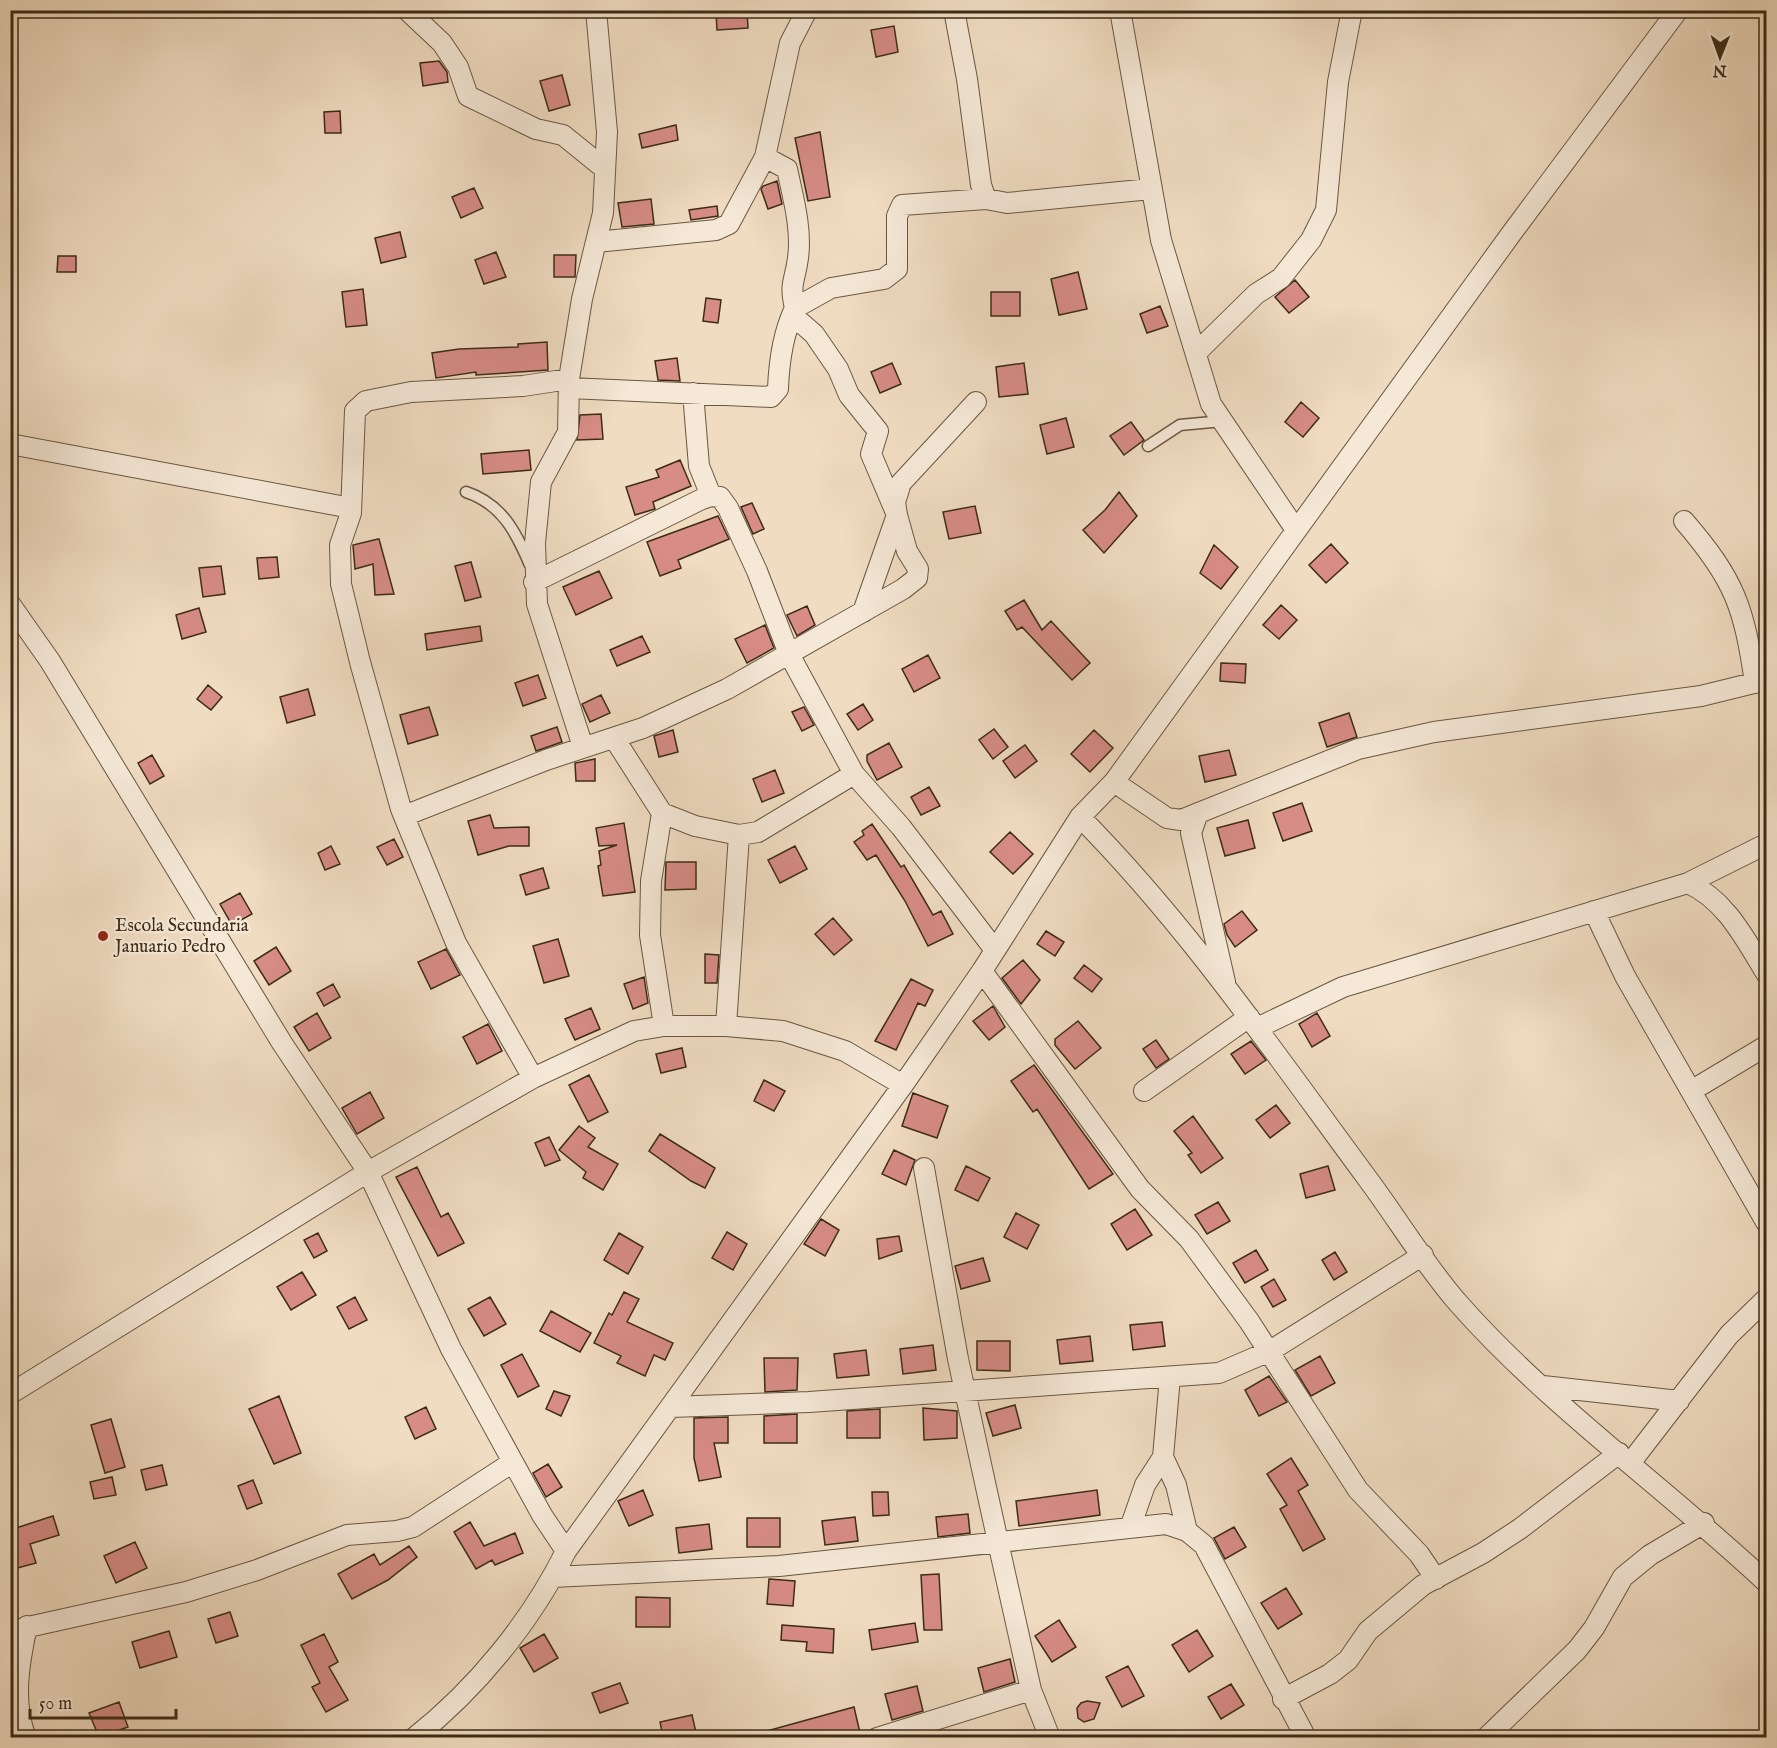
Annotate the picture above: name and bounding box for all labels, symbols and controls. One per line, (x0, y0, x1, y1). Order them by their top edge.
north arrow (1690, 27, 1750, 87)
text: N (1713, 60, 1728, 80)
place label: Escola Secundaria Januario Pedro (113, 915, 249, 959)
marker: Escola Secundaria Januario Pedro (96, 929, 110, 943)
scale bar (30, 1682, 176, 1720)
text: 50 m (39, 1693, 72, 1716)

